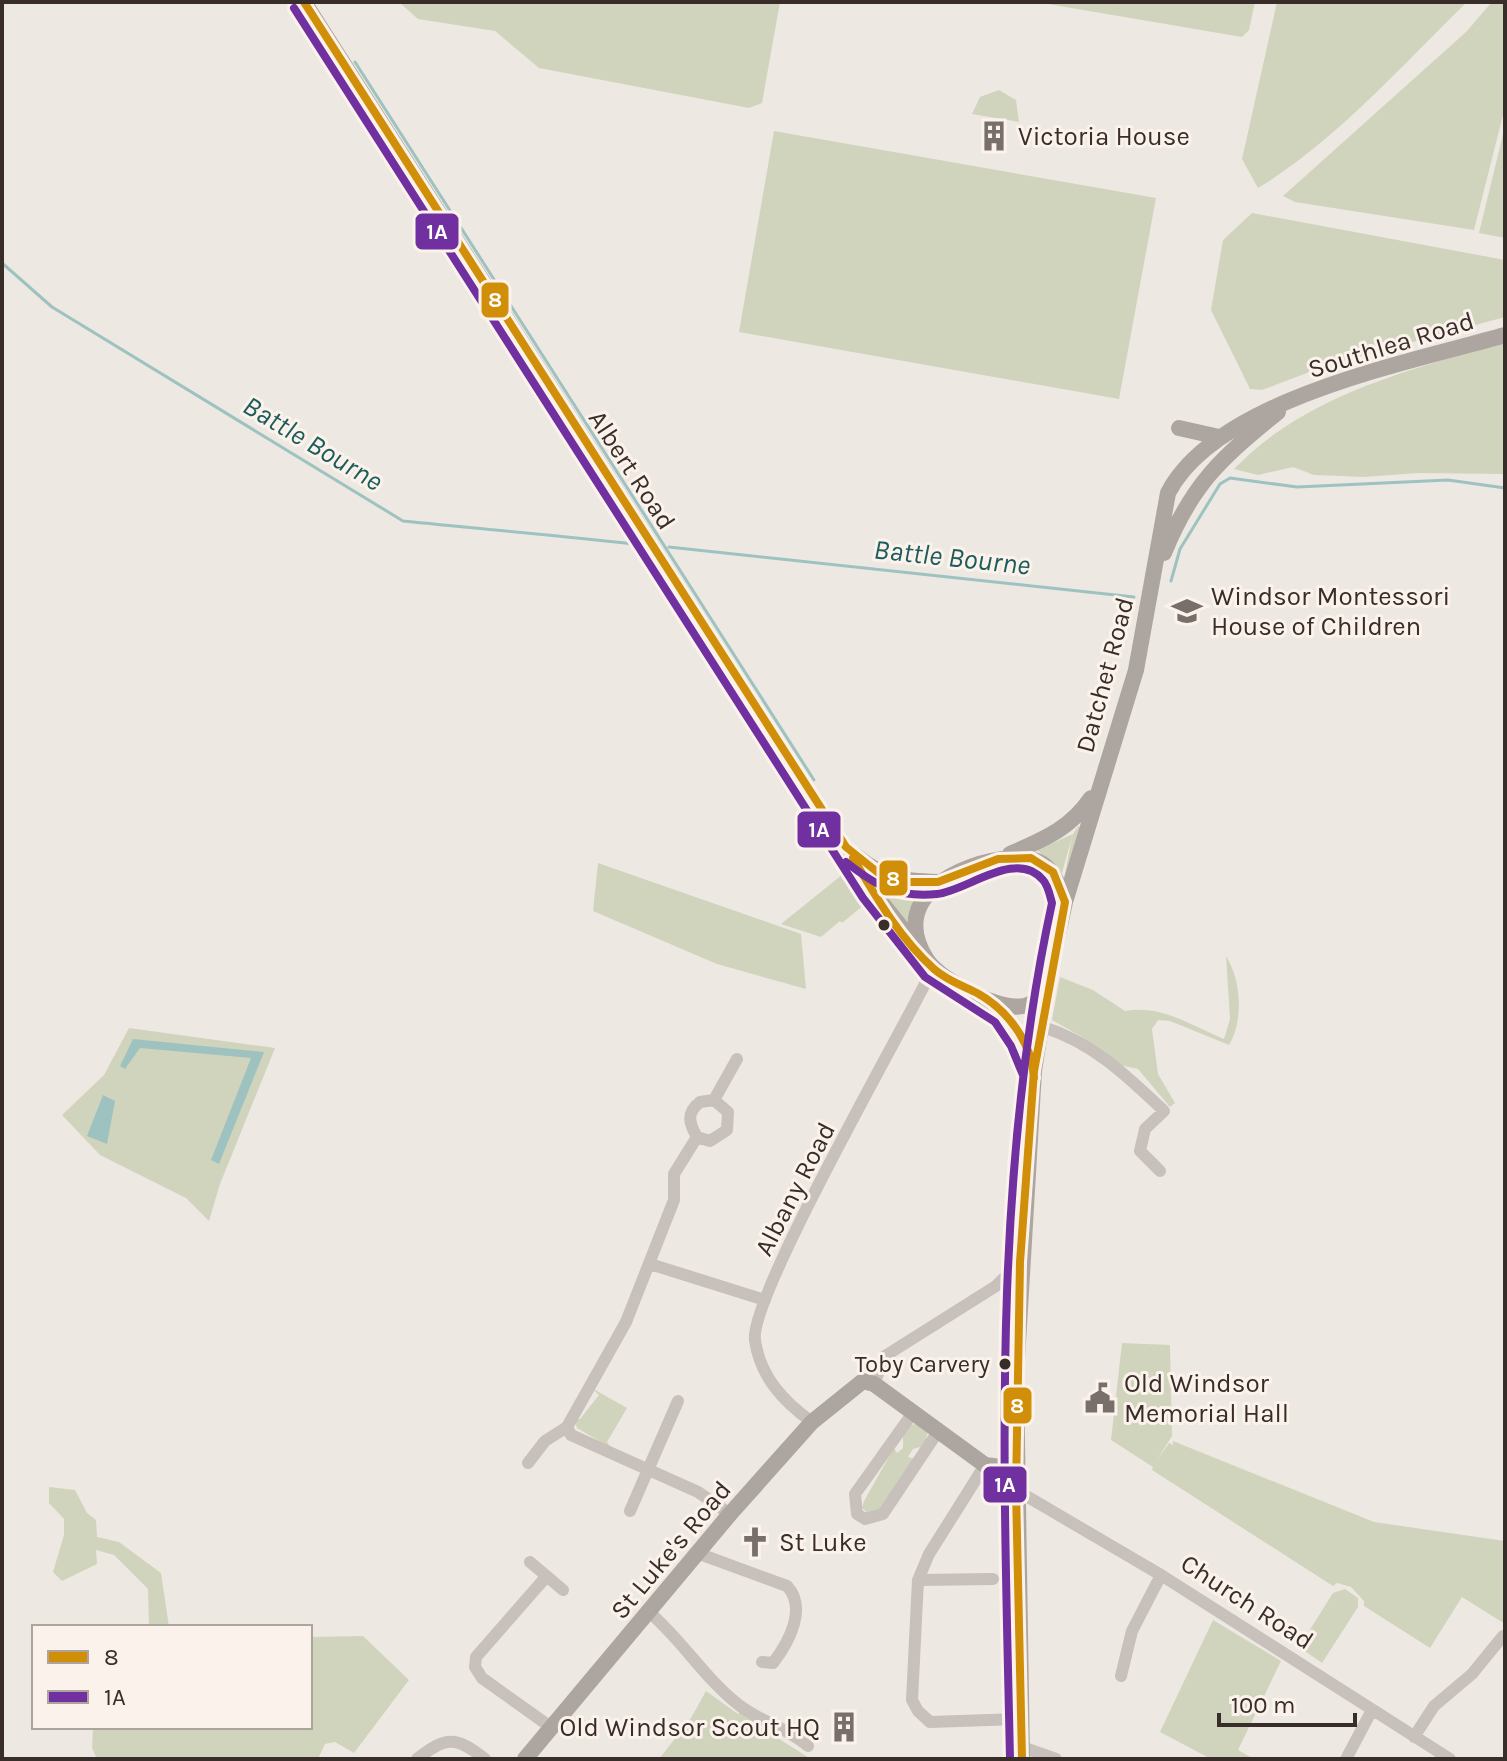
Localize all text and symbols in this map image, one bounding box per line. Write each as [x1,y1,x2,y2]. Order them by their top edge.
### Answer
building icon: Victoria House [977,119,1011,153]
place label: Victoria House [1018,121,1190,152]
line badge: 1A [414,212,460,251]
text: 1A [426,219,448,245]
line badge: 8 [480,281,510,319]
text: 8 [488,287,502,313]
street label: Southlea Road [1304,305,1478,385]
water label: Battle Bourne [237,388,389,498]
street label: Albert Road [582,404,682,536]
water label: Battle Bourne [872,532,1032,582]
place label: Windsor Montessori House of Children [1211,581,1450,642]
street label: Datchet Road [1069,594,1141,756]
school or university icon: Windsor Montessori House of Children [1170,594,1204,628]
line badge: 1A [796,810,842,849]
text: 1A [808,817,830,843]
line badge: 8 [878,859,909,897]
text: 8 [886,866,900,892]
unlabelled marker [876,917,892,933]
street label: Albany Road [748,1117,842,1261]
place label: Toby Carvery [855,1350,990,1378]
marker: Toby Carvery [997,1356,1013,1372]
place label: Old Windsor Memorial Hall [1124,1368,1289,1429]
public building icon: Old Windsor Memorial Hall [1083,1381,1117,1415]
line badge: 8 [1002,1386,1033,1425]
text: 8 [1010,1393,1024,1419]
line badge: 1A [982,1465,1028,1504]
text: 1A [994,1472,1016,1498]
street label: St Luke's Road [604,1475,738,1625]
church icon: St Luke [738,1525,772,1559]
place label: St Luke [779,1527,867,1558]
street label: Church Road [1175,1548,1319,1656]
legend [32,1625,312,1729]
text: 8 [104,1643,119,1671]
scale bar [1219,1677,1355,1727]
text: 1A [104,1683,126,1711]
text: 100 m [1231,1691,1296,1719]
building icon: Old Windsor Scout HQ [827,1710,861,1744]
place label: Old Windsor Scout HQ [559,1712,820,1743]

